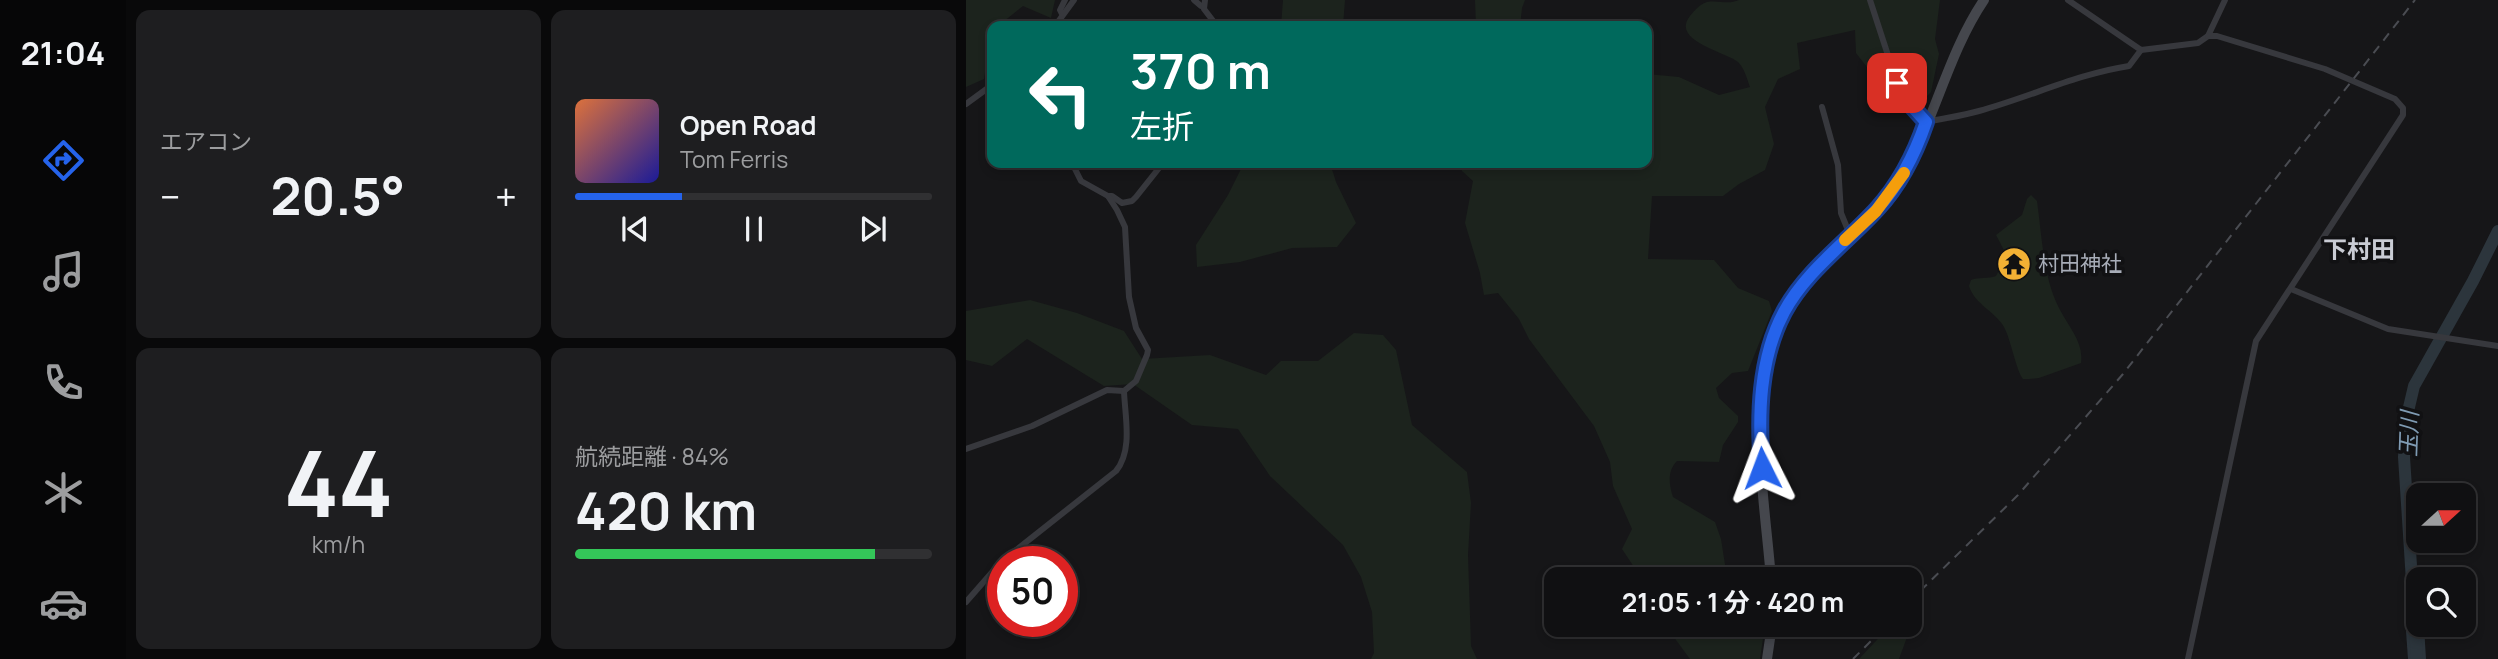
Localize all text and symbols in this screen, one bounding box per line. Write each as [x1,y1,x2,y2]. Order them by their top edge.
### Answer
text: 21:04 [21,31,105,75]
text: 370 m [1130,37,1271,104]
icon: left [1015,49,1106,140]
pin [1867,53,1927,113]
icon: arrive [1878,64,1916,102]
text: 左折 [1130,104,1194,148]
text: Open Road [680,107,816,143]
text: エアコン [160,125,252,157]
icon: directions [39,136,88,185]
text: Tom Ferris [680,143,788,175]
text: 20.5° [270,160,405,231]
text: − [160,170,181,222]
text: + [495,170,517,222]
icon: previous [616,210,654,248]
icon: pause [735,210,773,248]
icon: next [854,210,892,248]
district label: 下村田 [2323,232,2395,265]
temple icon: 村田神社 [1995,245,2033,283]
icon: music [39,247,88,296]
place label: 村田神社 [2038,249,2122,277]
icon: phone [39,358,88,407]
water label: 玉川 [2391,407,2425,458]
text: 44 [284,420,393,544]
position arrow [1725,431,1799,505]
text: 航続距離 · 84% [575,440,729,472]
icon: climate [39,468,88,517]
text: 420 km [575,475,757,546]
north arrow [2406,483,2476,553]
map controls [2406,483,2476,637]
text: km/h [312,528,365,560]
speed limit sign: 50 [987,546,1078,637]
button: search [2406,567,2476,637]
icon: car [39,579,88,628]
text: 21:05 · 1 分 · 420 m [1622,584,1844,620]

